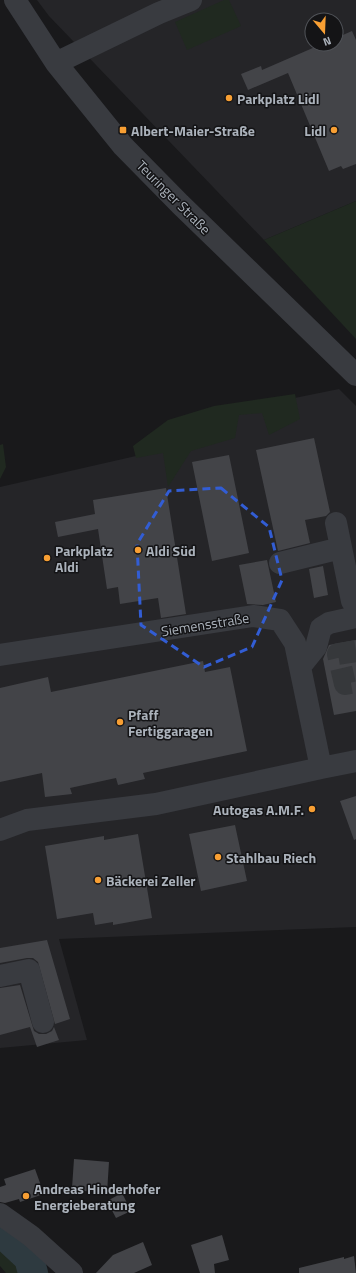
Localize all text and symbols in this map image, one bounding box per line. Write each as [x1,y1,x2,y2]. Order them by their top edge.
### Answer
north arrow [304,12,344,52]
text: N [321,33,333,50]
place label: Parkplatz Lidl [237,88,320,109]
marker: Parkplatz Lidl [224,93,234,103]
place label: Albert-Maier-Straße [131,120,255,141]
place label: Lidl [304,120,326,141]
marker: Albert-Maier-Straße [118,125,128,135]
marker: Lidl [329,125,339,135]
street label: Teuringer Straße [132,155,216,239]
place label: Parkplatz Aldi [55,540,113,577]
place label: Aldi Süd [146,540,196,561]
marker: Aldi Süd [133,545,143,555]
marker: Parkplatz Aldi [42,553,52,563]
street label: Siemensstraße [159,607,251,641]
place label: Pfaff Fertiggaragen [128,704,213,741]
marker: Pfaff Fertiggaragen [115,717,125,727]
place label: Autogas A.M.F. [213,799,304,820]
marker: Autogas A.M.F. [307,804,317,814]
place label: Stahlbau Riech [226,847,316,868]
marker: Stahlbau Riech [213,852,223,862]
place label: Bäckerei Zeller [106,870,196,891]
marker: Bäckerei Zeller [93,875,103,885]
place label: Andreas Hinderhofer Energieberatung [34,1178,160,1215]
marker: Andreas Hinderhofer Energieberatung [21,1191,31,1201]

